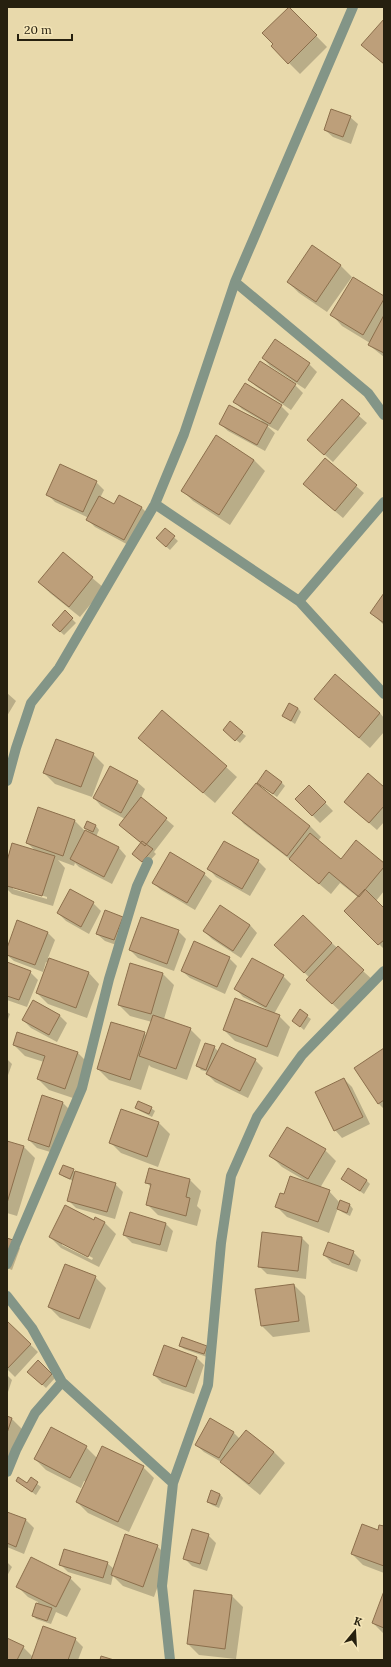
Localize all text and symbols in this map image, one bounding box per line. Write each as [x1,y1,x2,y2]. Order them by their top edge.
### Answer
scale bar [18,16,72,42]
text: 20 m [24,22,52,37]
north arrow [335,1611,375,1651]
text: K [352,1614,364,1629]

